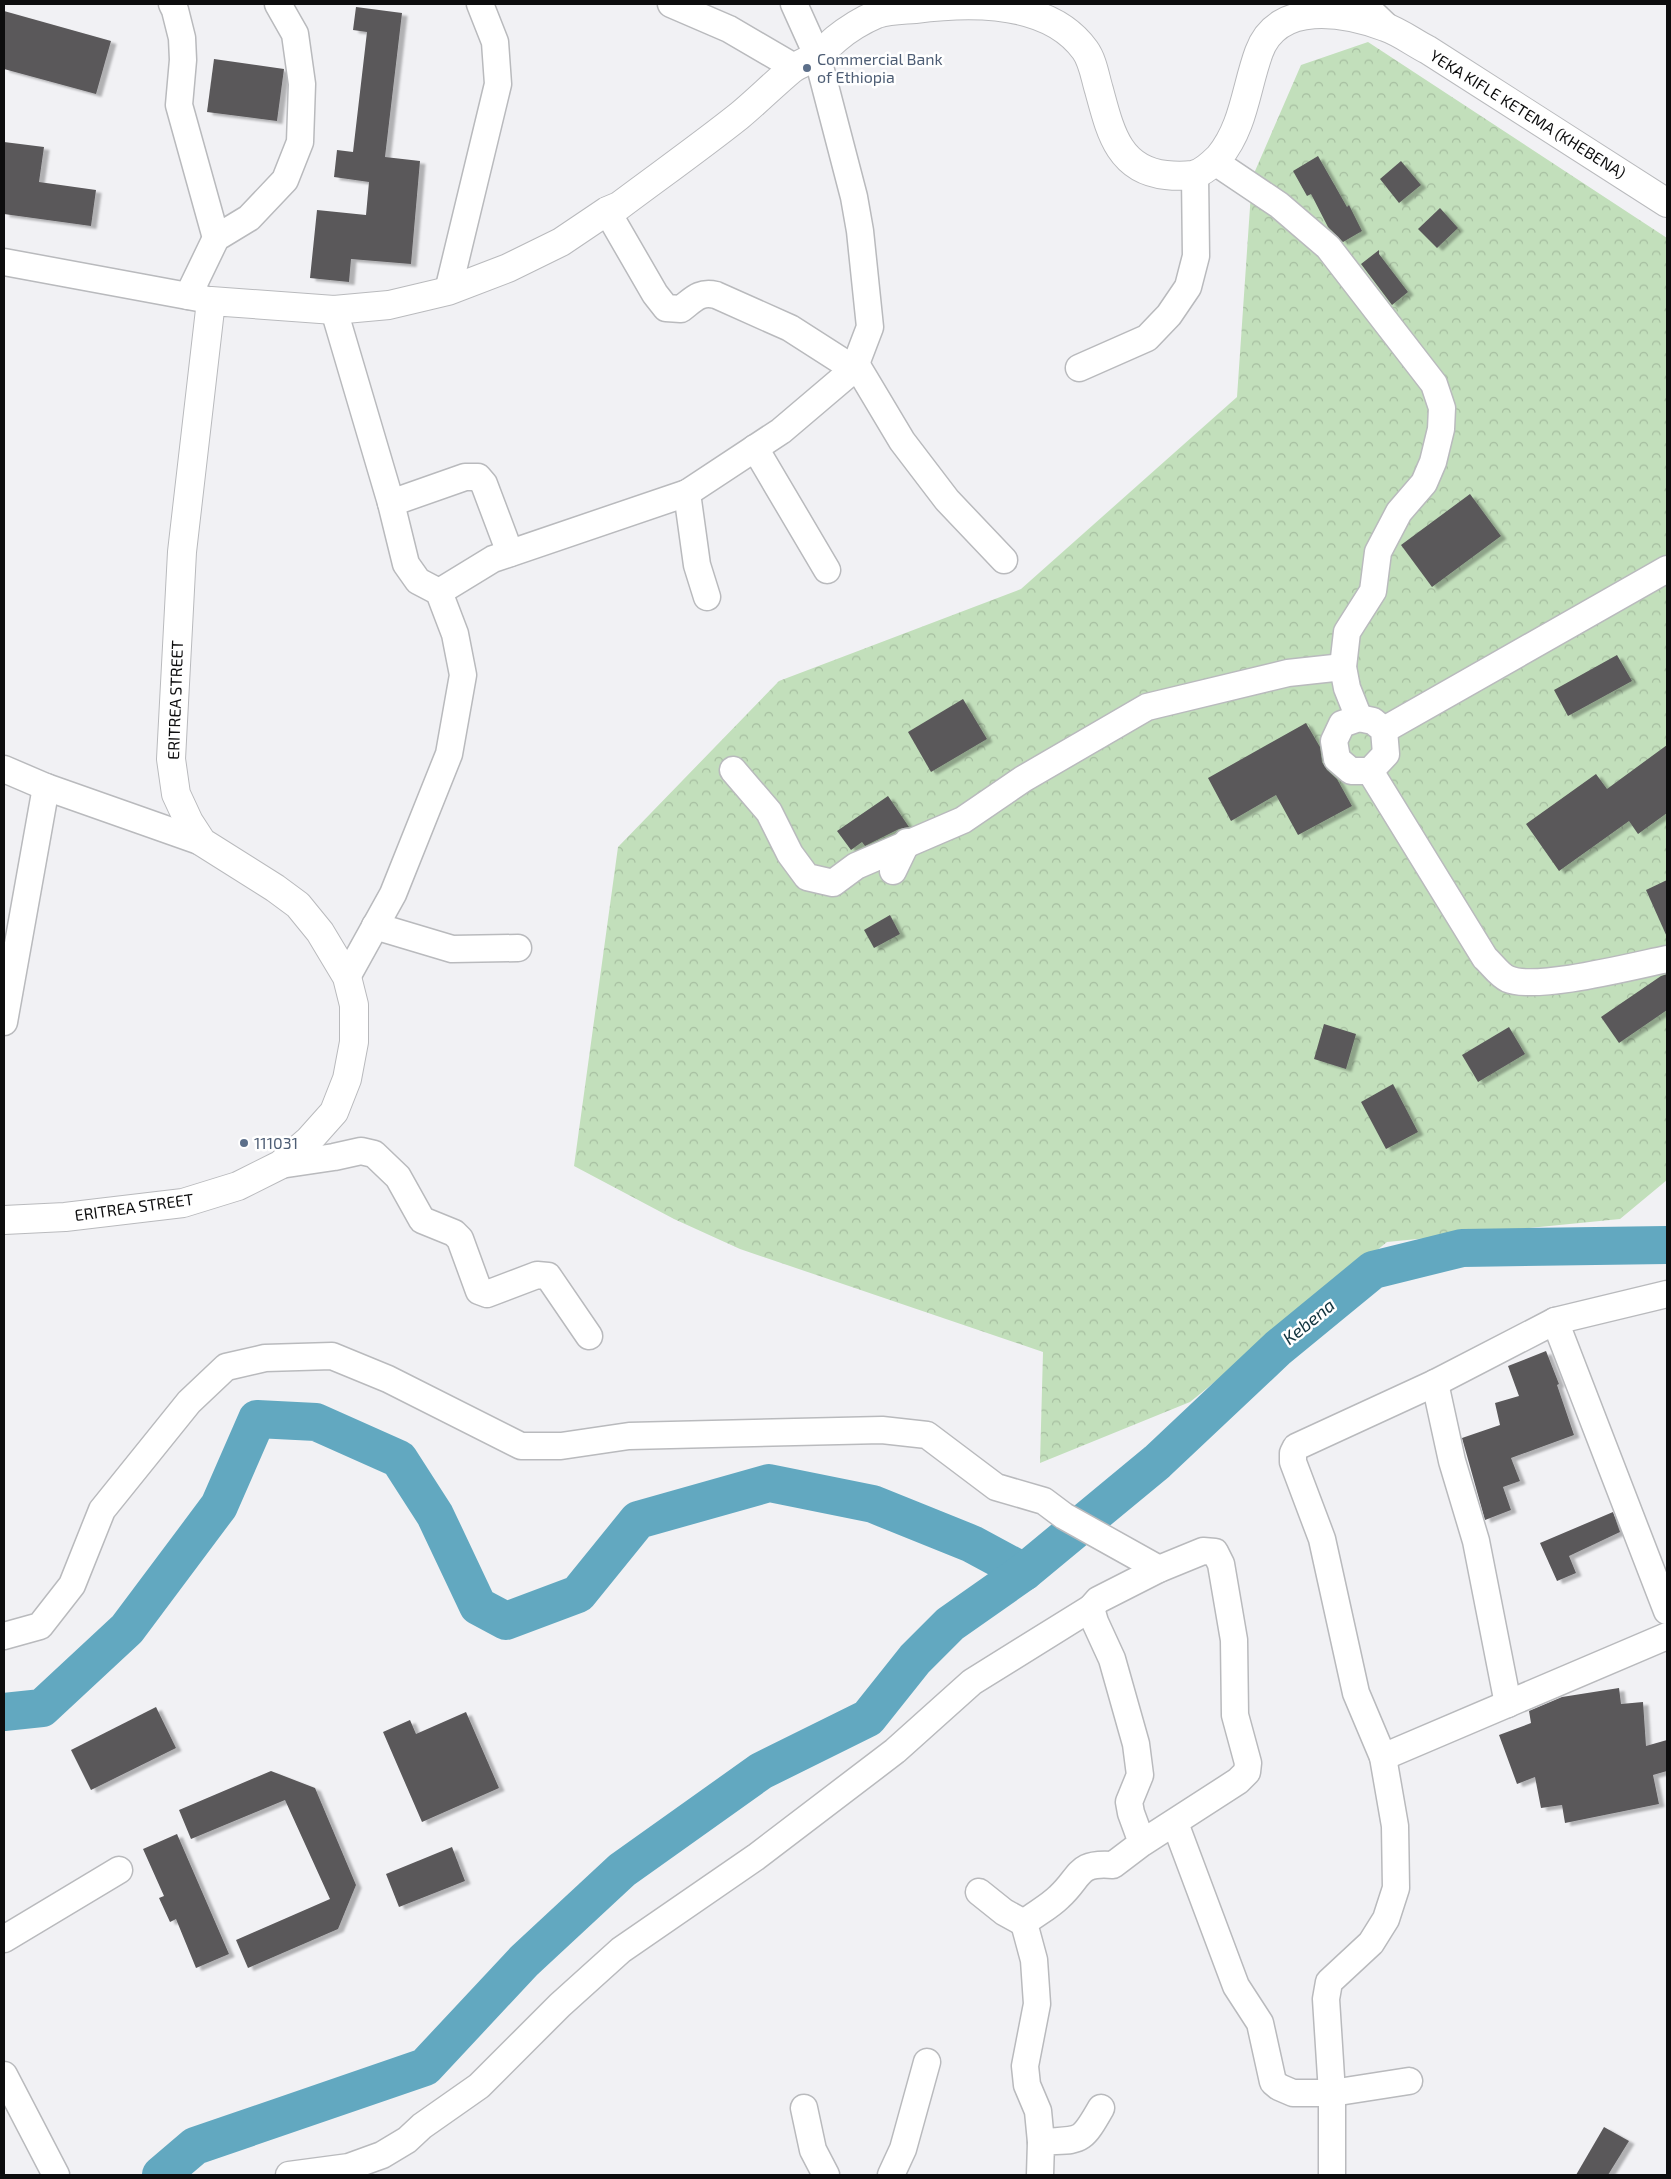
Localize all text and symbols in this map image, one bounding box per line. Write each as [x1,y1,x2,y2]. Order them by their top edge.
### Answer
street label: YEKA KIFLE KETEMA (KHEBENA) [1427,45,1630,182]
place label: Commercial Bank of Ethiopia [817,49,943,86]
marker: Commercial Bank of Ethiopia [801,62,813,74]
street label: ERITREA STREET [163,640,186,760]
place label: 111031 [254,1133,298,1152]
marker: 111031 [238,1137,250,1149]
street label: ERITREA STREET [73,1189,195,1224]
water label: Kebena [1278,1294,1339,1349]

